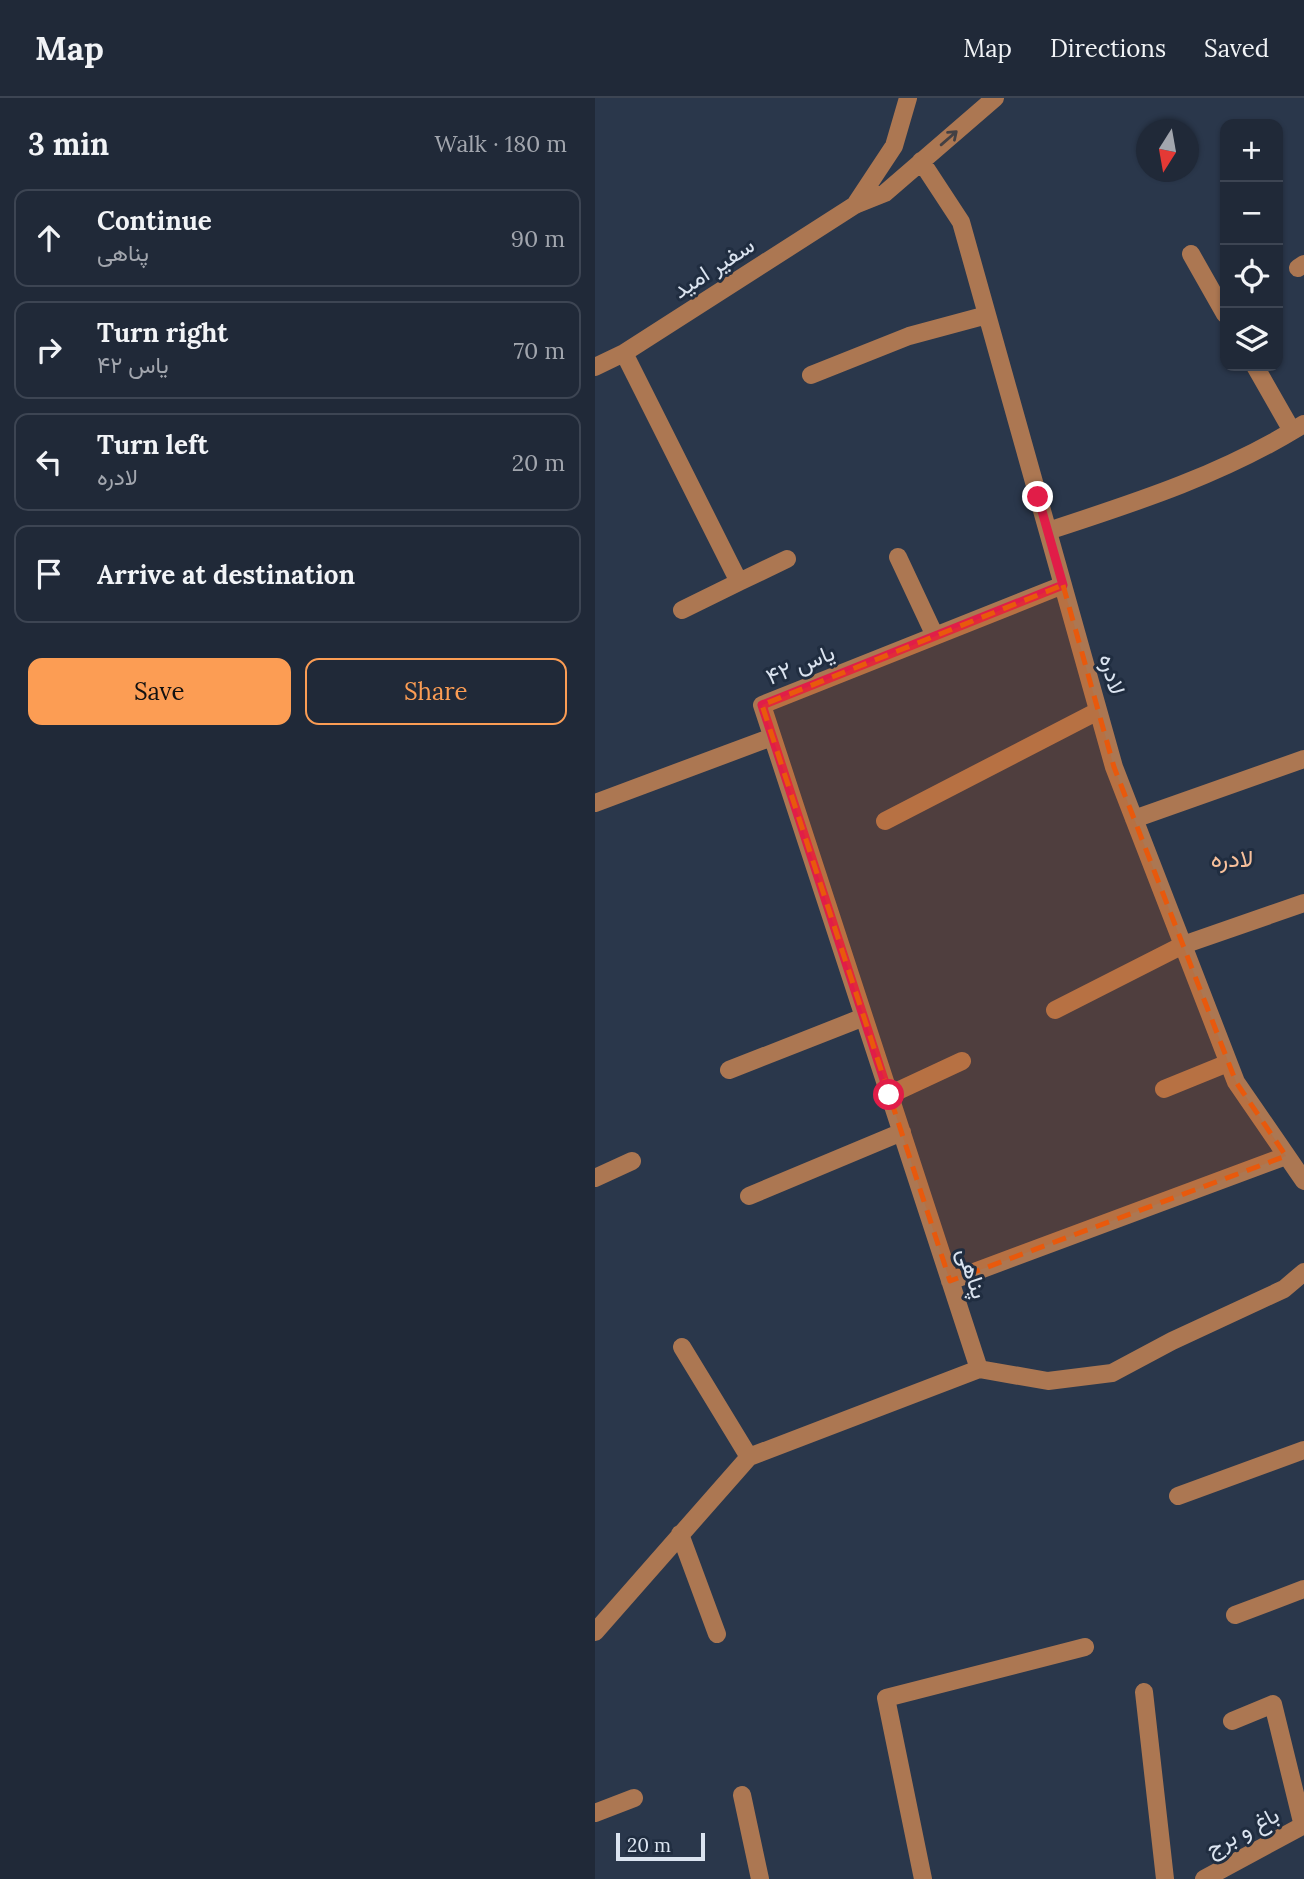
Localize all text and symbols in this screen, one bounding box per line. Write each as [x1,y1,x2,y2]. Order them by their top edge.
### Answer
text: Map [35,27,104,69]
text: Map [963,33,1012,64]
text: Directions [1050,33,1166,64]
text: Saved [1204,33,1269,64]
north arrow [1136,119,1199,182]
map controls [1220,119,1283,371]
button: + [1220,119,1283,182]
text: 3 min [28,125,109,163]
text: Walk · 180 m [434,129,567,158]
one-way arrow [940,130,958,146]
button: − [1220,182,1283,245]
text: Continue [97,204,212,237]
icon: ahead [30,219,68,257]
text: 90 m [511,224,565,253]
street label: سفیر امید [667,230,760,305]
text: پناهی [97,238,149,267]
button: locate [1220,245,1283,308]
button: layers [1220,308,1283,371]
text: Turn right [97,316,228,349]
icon: right [30,331,68,369]
text: 70 m [514,336,565,365]
text: یاس ۴۲ [97,350,169,379]
text: Turn left [97,428,208,461]
icon: left [30,443,68,481]
text: 20 m [512,448,565,477]
text: لادره [97,462,138,491]
route end [1022,481,1053,512]
icon: arrive [30,555,68,593]
text: Arrive at destination [97,558,355,591]
street label: یاس ۴۲ [761,637,839,691]
street label: لادره [1092,650,1133,698]
button: Save [28,658,291,725]
button: Share [305,658,567,725]
district label: لادره [1211,843,1253,874]
route start [873,1079,904,1110]
street label: پناهی [949,1244,995,1303]
street label: باغ و برج [1200,1800,1285,1864]
scale bar [616,1830,705,1862]
text: 20 m [627,1833,671,1857]

